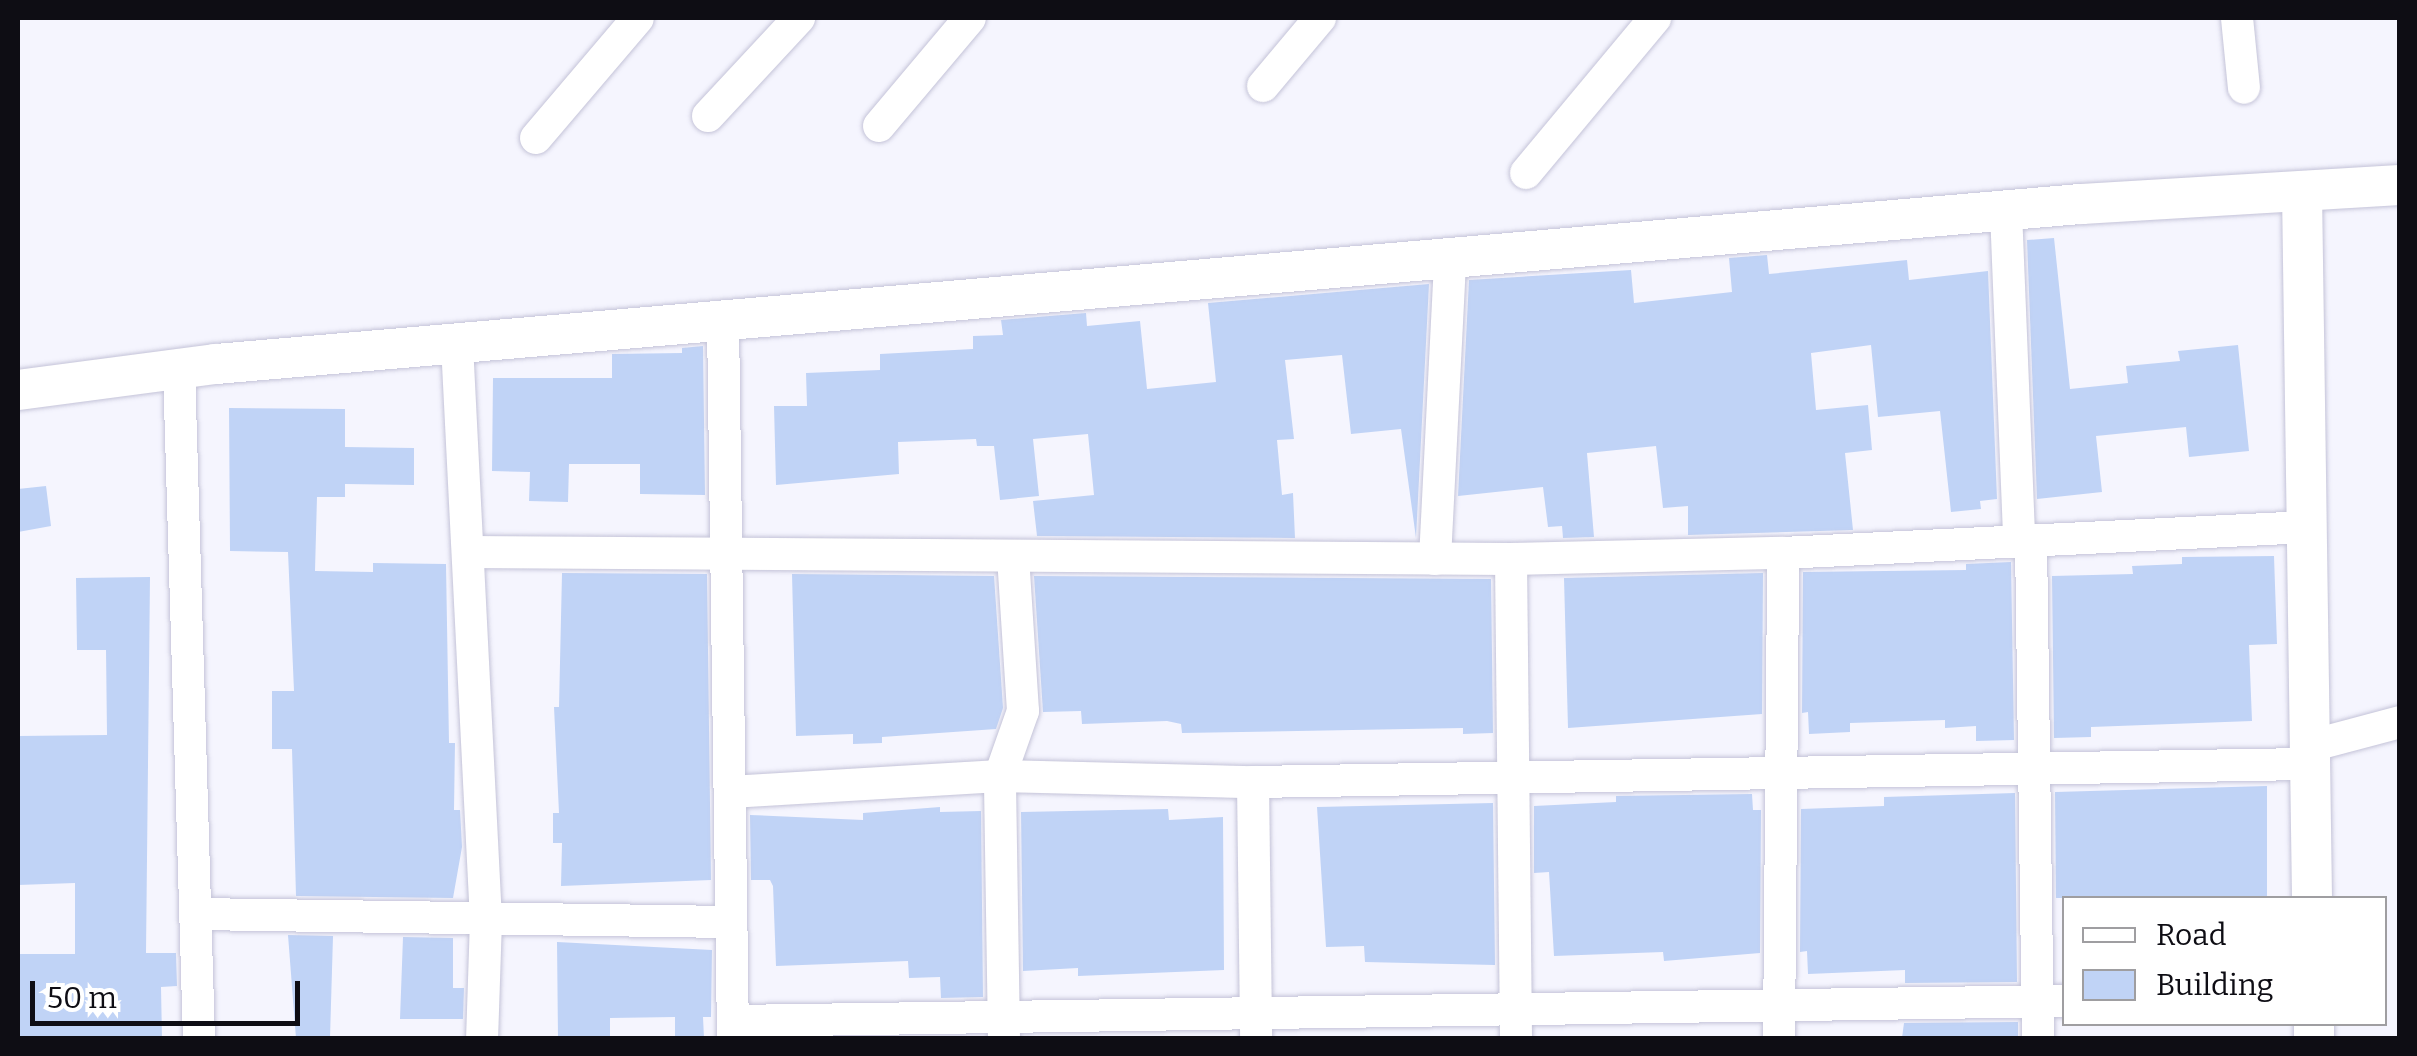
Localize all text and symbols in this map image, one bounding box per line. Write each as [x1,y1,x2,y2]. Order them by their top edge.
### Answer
legend [2062,896,2387,1026]
text: Road [2156,917,2227,953]
scale bar [35,961,305,1023]
text: Building [2156,967,2274,1003]
text: 50 m [47,980,117,1016]

